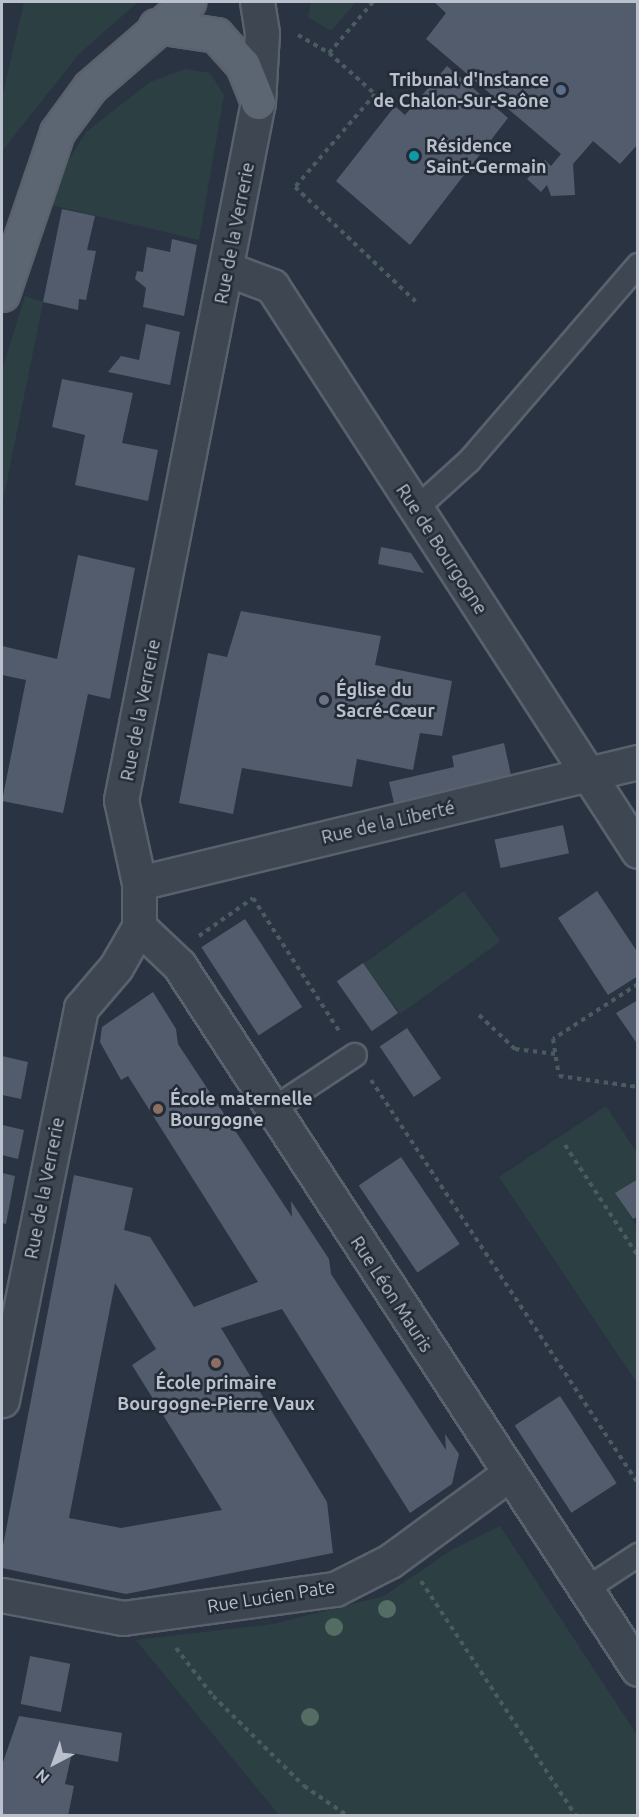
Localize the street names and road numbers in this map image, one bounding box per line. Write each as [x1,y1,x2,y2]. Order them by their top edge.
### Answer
street label: Rue de la Verrerie [210,160,258,306]
street label: Rue de Bourgogne [392,480,492,618]
street label: Rue de la Verrerie [116,637,164,783]
street label: Rue de la Liberté [319,796,457,848]
street label: Rue de la Verrerie [20,1115,68,1261]
street label: Rue Léon Mauris [347,1232,437,1356]
street label: Rue Lucien Pate [206,1575,336,1617]

